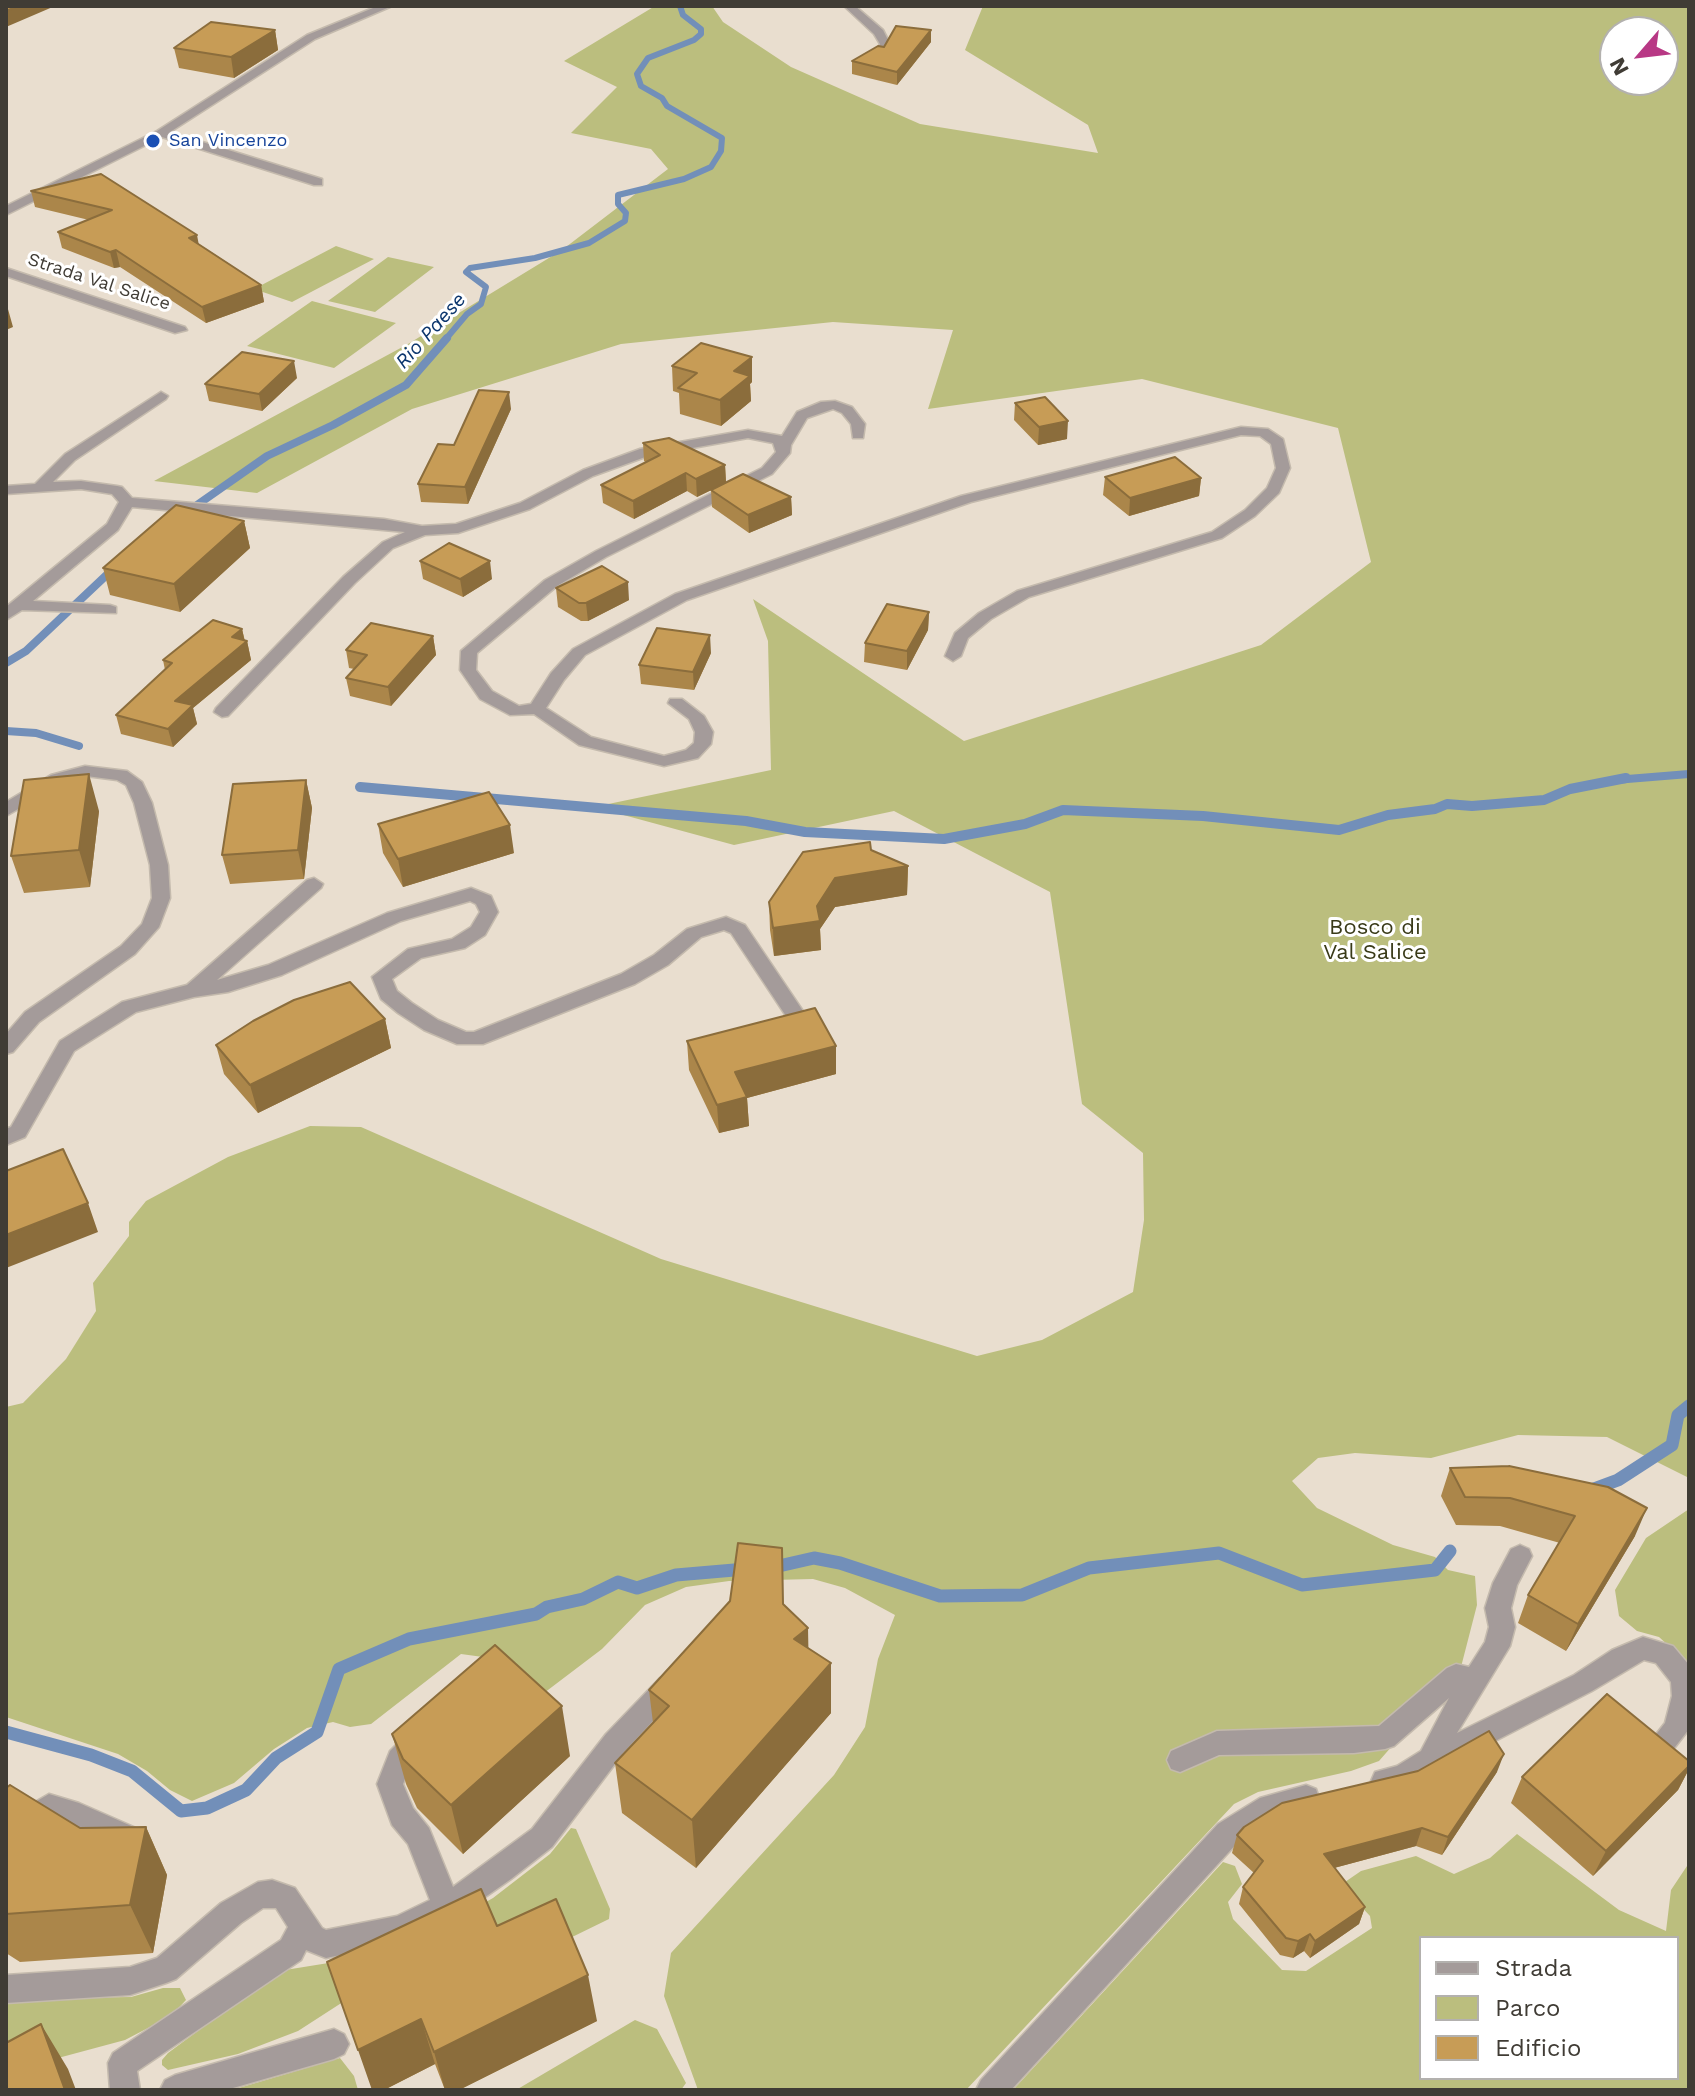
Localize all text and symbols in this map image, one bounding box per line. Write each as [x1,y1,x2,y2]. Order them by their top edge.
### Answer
north arrow [1599,16,1679,96]
text: N [1604,53,1634,80]
place label: San Vincenzo [169,130,287,152]
marker: San Vincenzo [144,132,162,150]
street label: Strada Val Salice [25,249,173,315]
water label: Rio Paese [391,288,471,374]
park label: Bosco di Val Salice [1323,915,1427,966]
legend [1419,1936,1679,2080]
text: Strada [1495,1954,1572,1982]
text: Parco [1495,1994,1560,2022]
text: Edificio [1495,2034,1581,2062]

